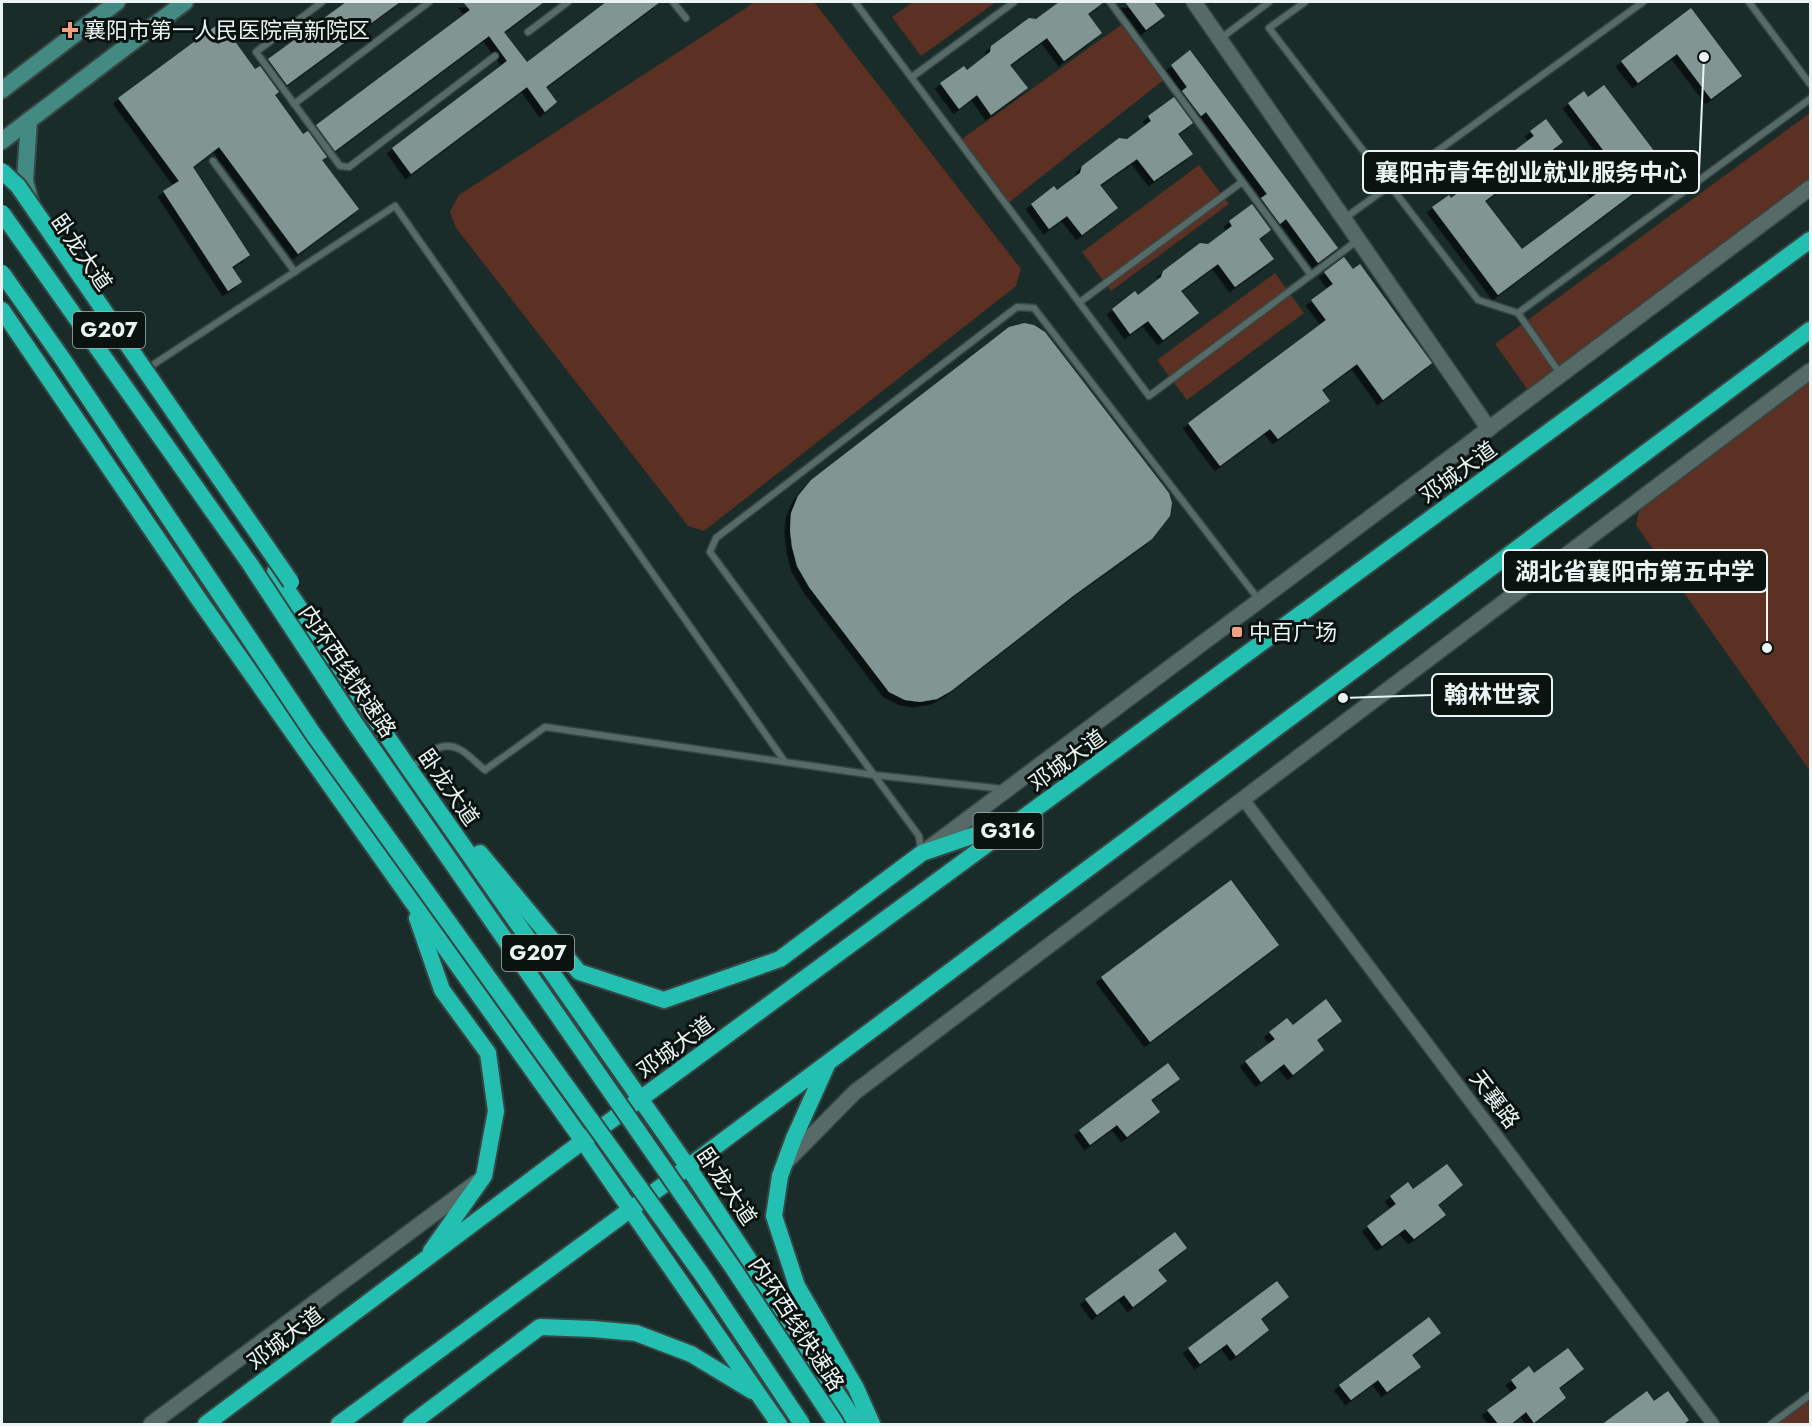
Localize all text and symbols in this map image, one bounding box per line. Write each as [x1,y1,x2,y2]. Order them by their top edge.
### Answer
place label: 襄阳市第一人民医院高新院区 [84,14,370,46]
marker: 襄阳市第一人民医院高新院区 [61,21,79,39]
callout: 襄阳市青年创业就业服务中心 [1363,151,1699,193]
text: 襄阳市青年创业就业服务中心 [1375,155,1687,190]
street label: 卧龙大道 [44,207,120,297]
road number: G207 [73,312,145,348]
street label: 邓城大道 [1413,433,1503,511]
callout: 湖北省襄阳市第五中学 [1503,550,1767,592]
text: 湖北省襄阳市第五中学 [1515,554,1755,589]
street label: 内环西线快速路 [292,598,404,744]
place label: 中百广场 [1249,616,1337,648]
marker: 中百广场 [1230,625,1244,639]
callout: 翰林世家 [1432,674,1552,716]
text: 翰林世家 [1444,677,1540,712]
street label: 邓城大道 [1022,721,1112,799]
street label: 卧龙大道 [411,742,487,832]
road number: G316 [974,813,1042,849]
road number: G207 [502,935,574,971]
street label: 邓城大道 [630,1008,720,1086]
street label: 天襄路 [1462,1063,1528,1135]
street label: 卧龙大道 [689,1141,765,1231]
street label: 内环西线快速路 [742,1251,852,1397]
street label: 邓城大道 [240,1299,330,1377]

